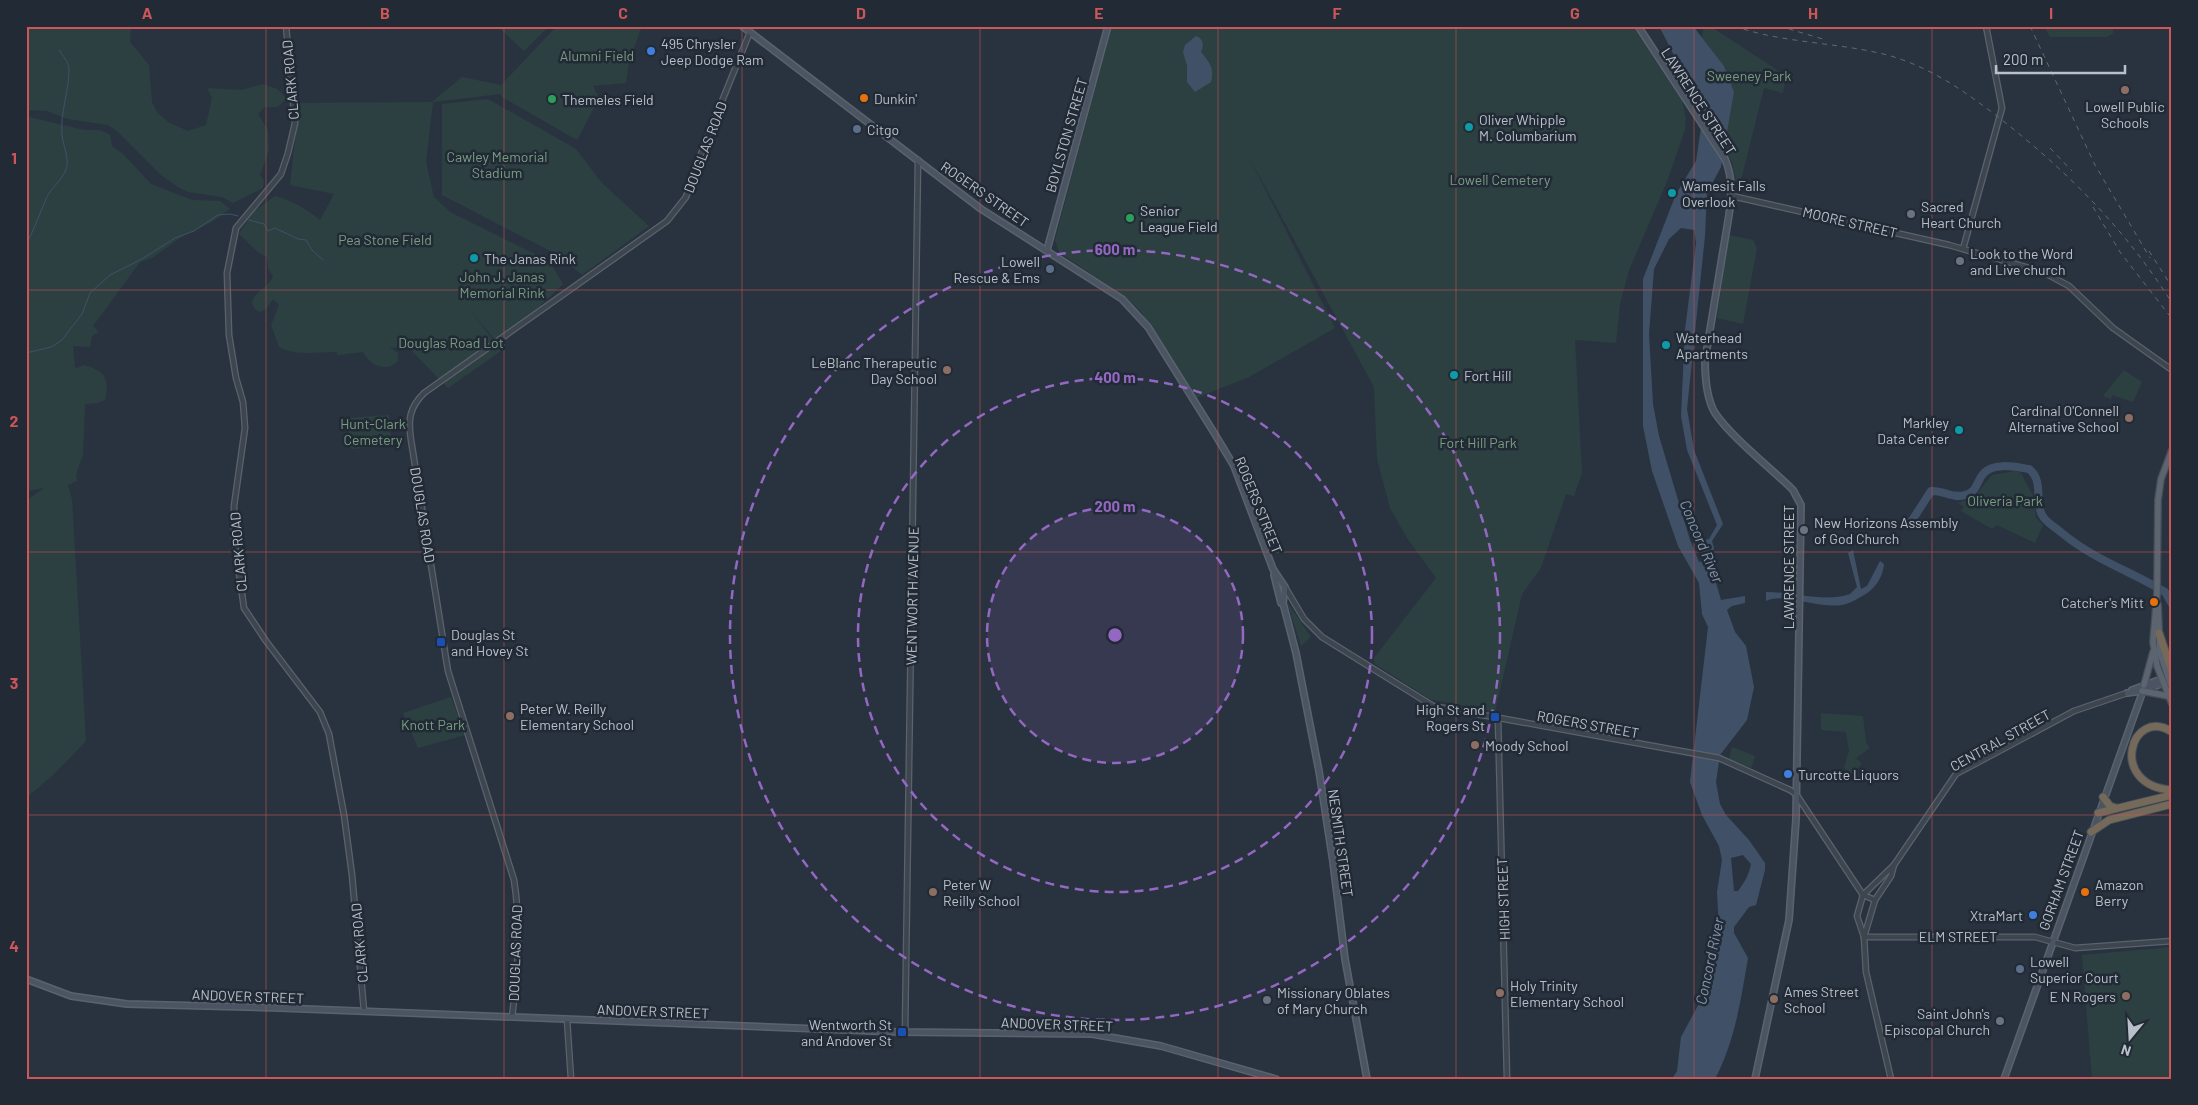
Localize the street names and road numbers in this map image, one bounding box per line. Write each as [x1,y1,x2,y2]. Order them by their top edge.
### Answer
street label: CLARK ROAD [278,39,302,121]
street label: LAWRENCE STREET [1658,44,1740,158]
street label: BOYLSTON STREET [1041,76,1091,194]
street label: DOUGLAS ROAD [680,99,730,195]
street label: ROGERS STREET [938,157,1032,231]
street label: MOORE STREET [1801,203,1899,241]
street label: ROGERS STREET [1232,454,1286,556]
street label: DOUGLAS ROAD [407,466,439,564]
street label: LAWRENCE STREET [1780,505,1797,629]
street label: CLARK ROAD [226,511,250,593]
street label: WENTWORTH AVENUE [902,527,922,665]
street label: CENTRAL STREET [1947,705,2053,775]
street label: ROGERS STREET [1536,707,1640,741]
street label: NESMITH STREET [1325,788,1357,898]
street label: GORHAM STREET [2035,827,2087,933]
street label: HIGH STREET [1493,857,1513,941]
street label: CLARK ROAD [347,902,371,984]
street label: DOUGLAS ROAD [505,904,525,1002]
street label: ELM STREET [1919,928,1997,945]
street label: ANDOVER STREET [192,986,304,1006]
street label: ANDOVER STREET [597,1001,709,1021]
street label: ANDOVER STREET [1001,1014,1113,1034]

